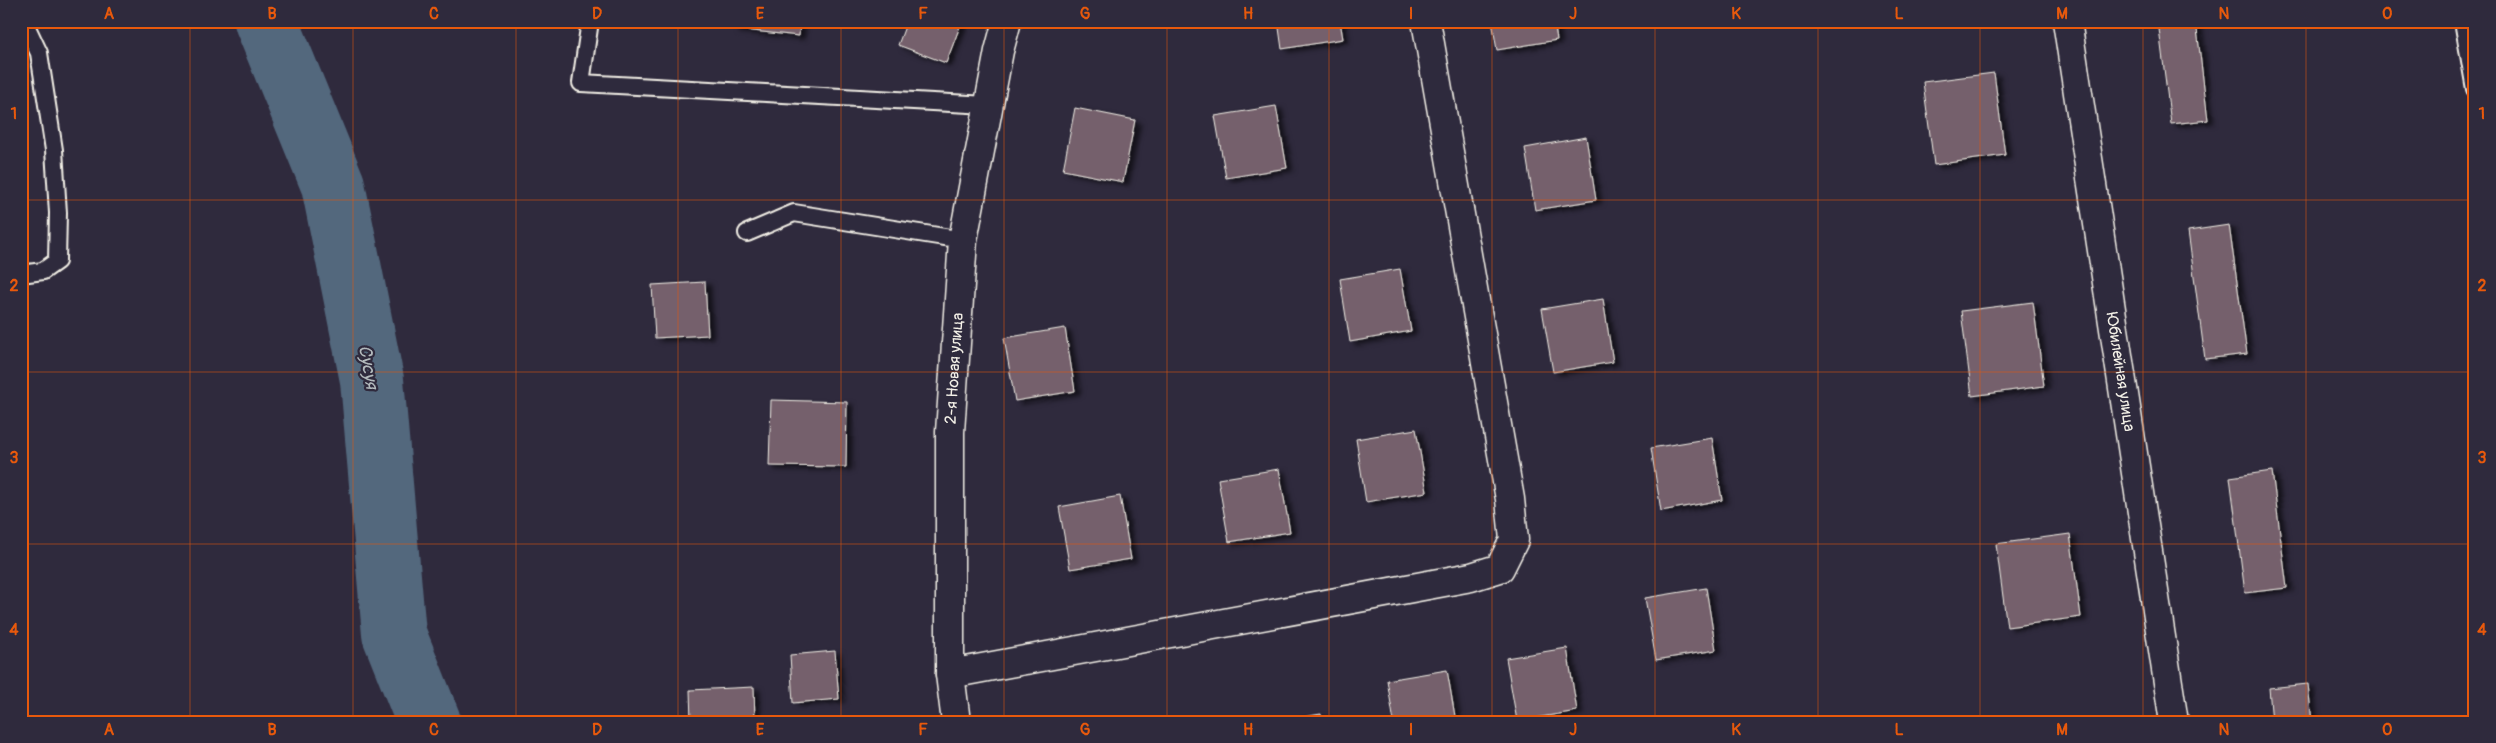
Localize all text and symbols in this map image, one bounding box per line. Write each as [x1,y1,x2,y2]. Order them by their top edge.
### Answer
text: A [104,4,115,24]
text: B [267,4,277,24]
text: C [429,4,439,24]
text: D [592,4,602,24]
text: E [756,4,765,24]
text: F [918,4,928,24]
text: G [1080,4,1091,24]
text: H [1243,4,1253,24]
text: I [1409,4,1413,24]
text: J [1569,4,1577,24]
text: K [1731,4,1741,24]
text: L [1894,4,1904,24]
text: M [2056,4,2068,24]
text: N [2219,4,2230,24]
text: O [2382,4,2392,24]
text: 1 [11,104,17,124]
text: 1 [2479,104,2485,124]
text: 2 [10,276,19,296]
text: 2 [2478,276,2487,296]
street label: Юбилейная улица [2102,311,2140,433]
street label: 2-я Новая улица [941,312,968,425]
water label: Сусуя [353,343,383,392]
text: 3 [10,448,19,468]
text: 3 [2478,448,2487,468]
text: 4 [9,620,19,640]
text: 4 [2477,620,2487,640]
text: A [104,720,115,740]
text: B [267,720,277,740]
text: C [429,720,439,740]
text: D [592,720,602,740]
text: E [756,720,765,740]
text: F [918,720,928,740]
text: G [1080,720,1091,740]
text: H [1243,720,1253,740]
text: I [1409,720,1413,740]
text: J [1569,720,1577,740]
text: K [1731,720,1741,740]
text: L [1894,720,1904,740]
text: M [2056,720,2068,740]
text: N [2219,720,2230,740]
text: O [2382,720,2392,740]

